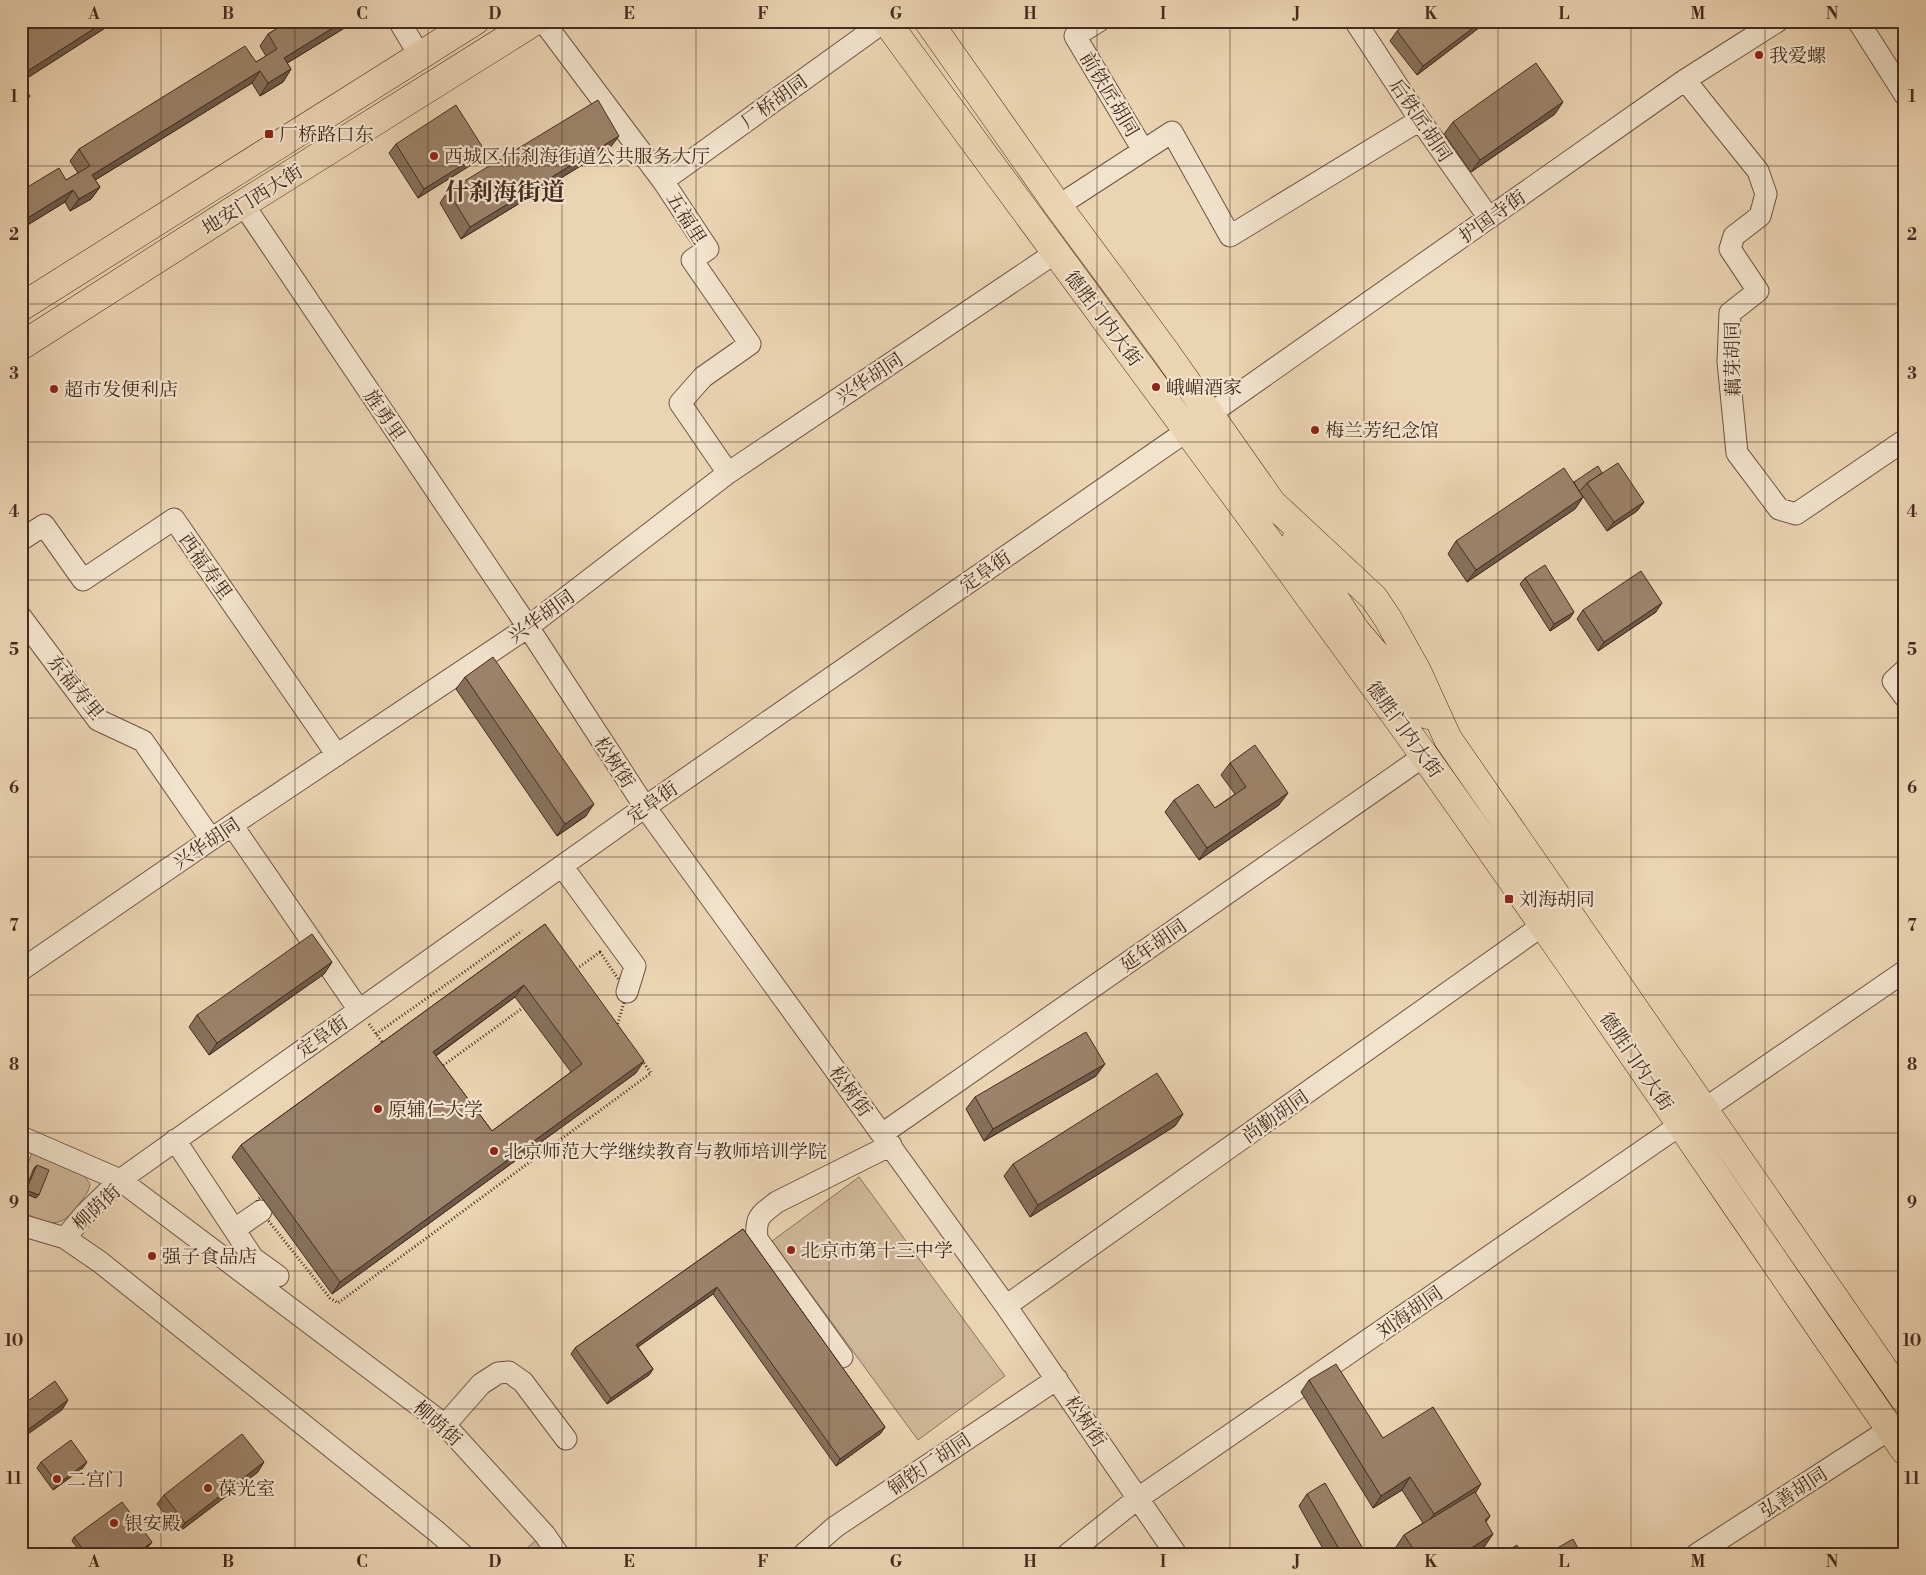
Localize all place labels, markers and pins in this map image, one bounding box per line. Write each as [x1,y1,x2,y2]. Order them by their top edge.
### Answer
place label: 我爱螺 [1769,44,1826,68]
marker: 我爱螺 [1753,49,1765,61]
place label: 厂桥路口东 [279,123,374,147]
marker: 厂桥路口东 [263,128,275,140]
place label: 西城区什刹海街道公共服务大厅 [444,145,710,169]
marker: 西城区什刹海街道公共服务大厅 [428,150,440,162]
place label: 峨嵋酒家 [1166,376,1242,400]
place label: 超市发便利店 [64,378,178,402]
marker: 峨嵋酒家 [1150,381,1162,393]
marker: 超市发便利店 [48,383,60,395]
place label: 梅兰芳纪念馆 [1325,419,1439,443]
marker: 梅兰芳纪念馆 [1309,424,1321,436]
place label: 刘海胡同 [1519,888,1595,912]
marker: 刘海胡同 [1503,893,1515,905]
place label: 原辅仁大学 [388,1098,483,1122]
marker: 原辅仁大学 [372,1103,384,1115]
place label: 北京师范大学继续教育与教师培训学院 [504,1140,827,1164]
marker: 北京师范大学继续教育与教师培训学院 [488,1145,500,1157]
place label: 北京市第十三中学 [801,1239,953,1263]
marker: 北京市第十三中学 [785,1244,797,1256]
place label: 强子食品店 [162,1245,257,1269]
marker: 强子食品店 [146,1250,158,1262]
place label: 二宫门 [67,1468,124,1492]
marker: 二宫门 [51,1473,63,1485]
place label: 葆光室 [218,1477,275,1501]
marker: 葆光室 [202,1482,214,1494]
place label: 银安殿 [124,1512,181,1536]
marker: 银安殿 [108,1517,120,1529]

